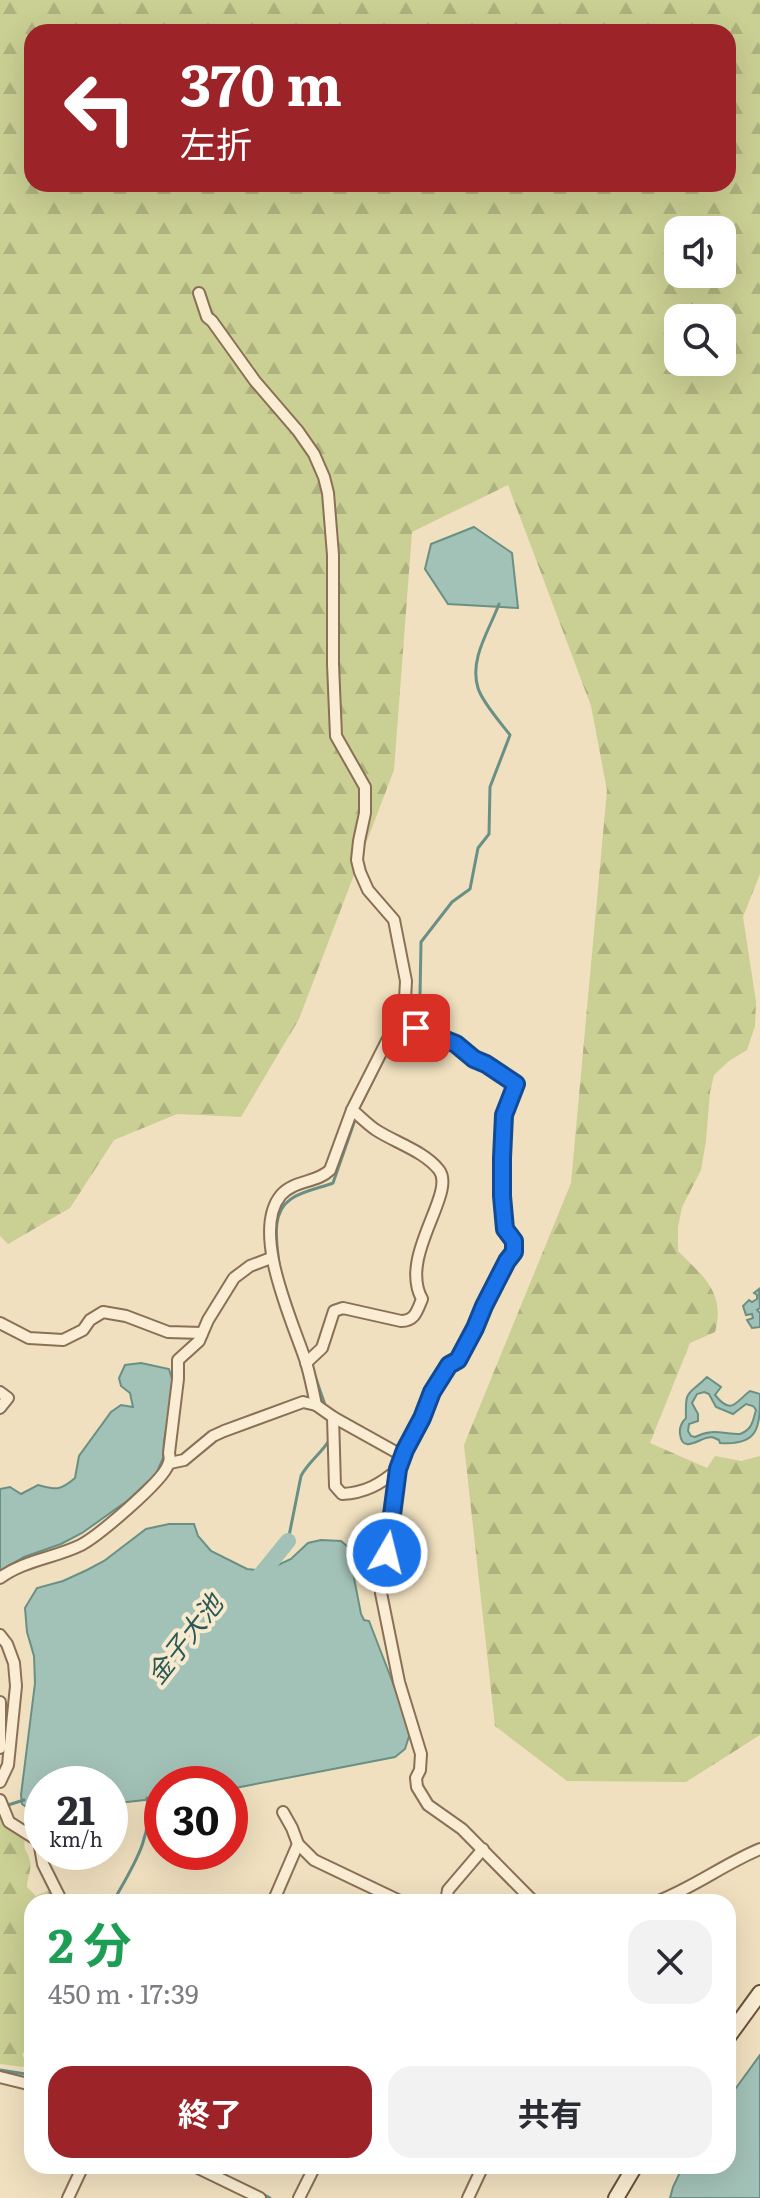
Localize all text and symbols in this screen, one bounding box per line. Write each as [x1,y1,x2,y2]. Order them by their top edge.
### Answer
text: 370 m [180,40,342,123]
icon: left [48,56,152,160]
text: 左折 [180,116,252,169]
map controls [664,216,736,376]
button: sound [664,216,736,288]
button: search [664,304,736,376]
pin [382,994,450,1062]
icon: arrive [394,1006,438,1050]
position arrow [345,1511,429,1595]
water label: 金子大池 [136,1583,232,1691]
speed limit sign: 30 [144,1766,248,1870]
text: 21 [57,1778,95,1837]
text: km/h [49,1823,103,1853]
text: 2 分 [48,1907,131,1978]
button: close [628,1920,712,2004]
text: 450 m · 17:39 [48,1973,199,2012]
button: 終了 [48,2066,372,2158]
button: 共有 [388,2066,712,2158]

